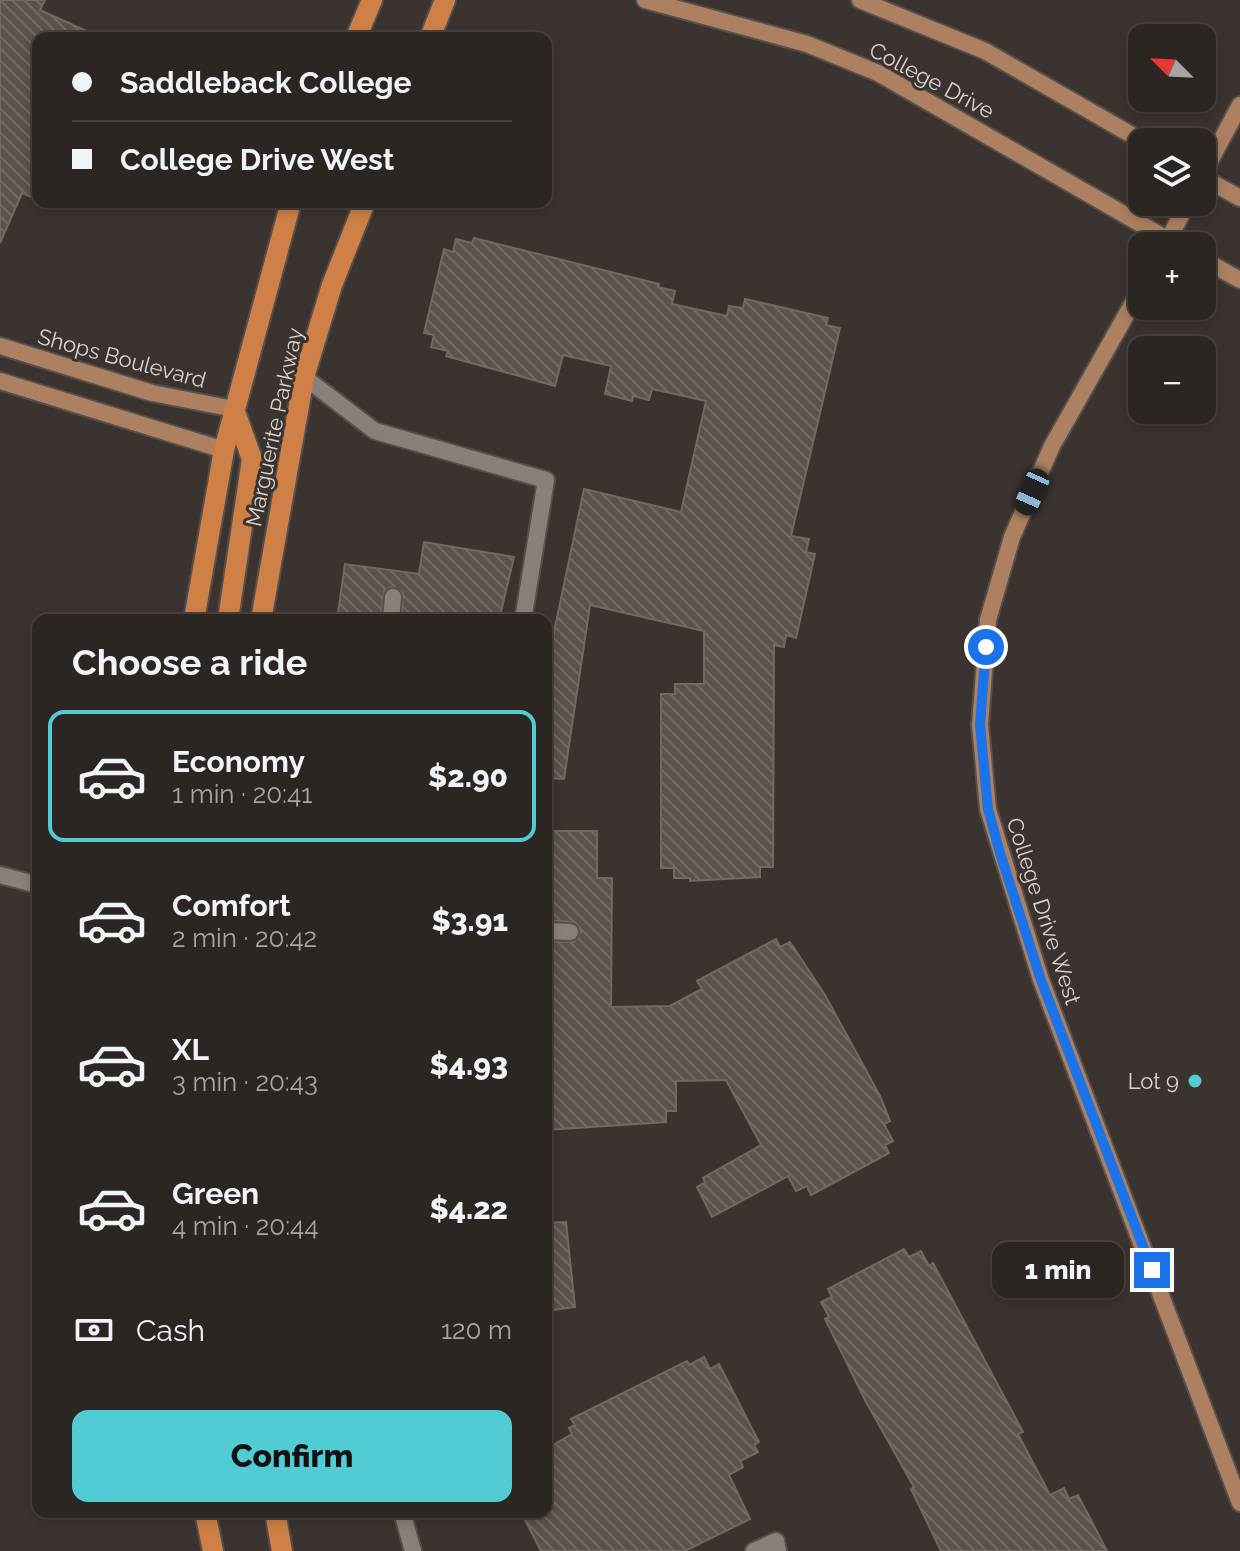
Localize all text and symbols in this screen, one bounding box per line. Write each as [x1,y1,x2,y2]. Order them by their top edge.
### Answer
north arrow [1128,24,1216,112]
map controls [1128,24,1216,424]
street label: College Drive [865,36,999,124]
text: Saddleback College [120,65,412,100]
button: layers [1128,128,1216,216]
text: College Drive West [120,142,394,177]
button: + [1128,232,1216,320]
street label: Shops Boulevard [35,323,209,393]
street label: Marguerite Parkway [240,325,308,529]
button: − [1128,336,1216,424]
car [1011,465,1053,519]
route start [968,629,1004,665]
text: Choose a ride [72,641,307,683]
icon: car [76,740,148,812]
text: Economy [172,744,305,779]
text: $2.90 [428,759,508,794]
text: 1 min · 20:41 [172,779,312,809]
street label: College Drive West [1002,814,1087,1008]
icon: car [76,884,148,956]
text: Comfort [172,888,291,923]
text: $3.91 [432,903,508,938]
text: 2 min · 20:42 [172,923,317,953]
icon: car [76,1028,148,1100]
text: XL [172,1032,209,1067]
text: $4.93 [430,1047,508,1082]
text: 3 min · 20:43 [172,1067,318,1097]
place label: Lot 9 [1128,1068,1179,1094]
marker: Lot 9 [1186,1072,1204,1090]
icon: car [76,1172,148,1244]
text: Green [172,1176,259,1211]
text: $4.22 [429,1191,508,1226]
text: 4 min · 20:44 [172,1211,318,1241]
callout: 1 min [992,1242,1124,1298]
route end [1134,1252,1170,1288]
text: 1 min [1025,1255,1091,1285]
icon: cash [72,1308,116,1352]
text: Cash [136,1313,205,1348]
text: 120 m [441,1315,512,1345]
button: Confirm [72,1410,512,1502]

